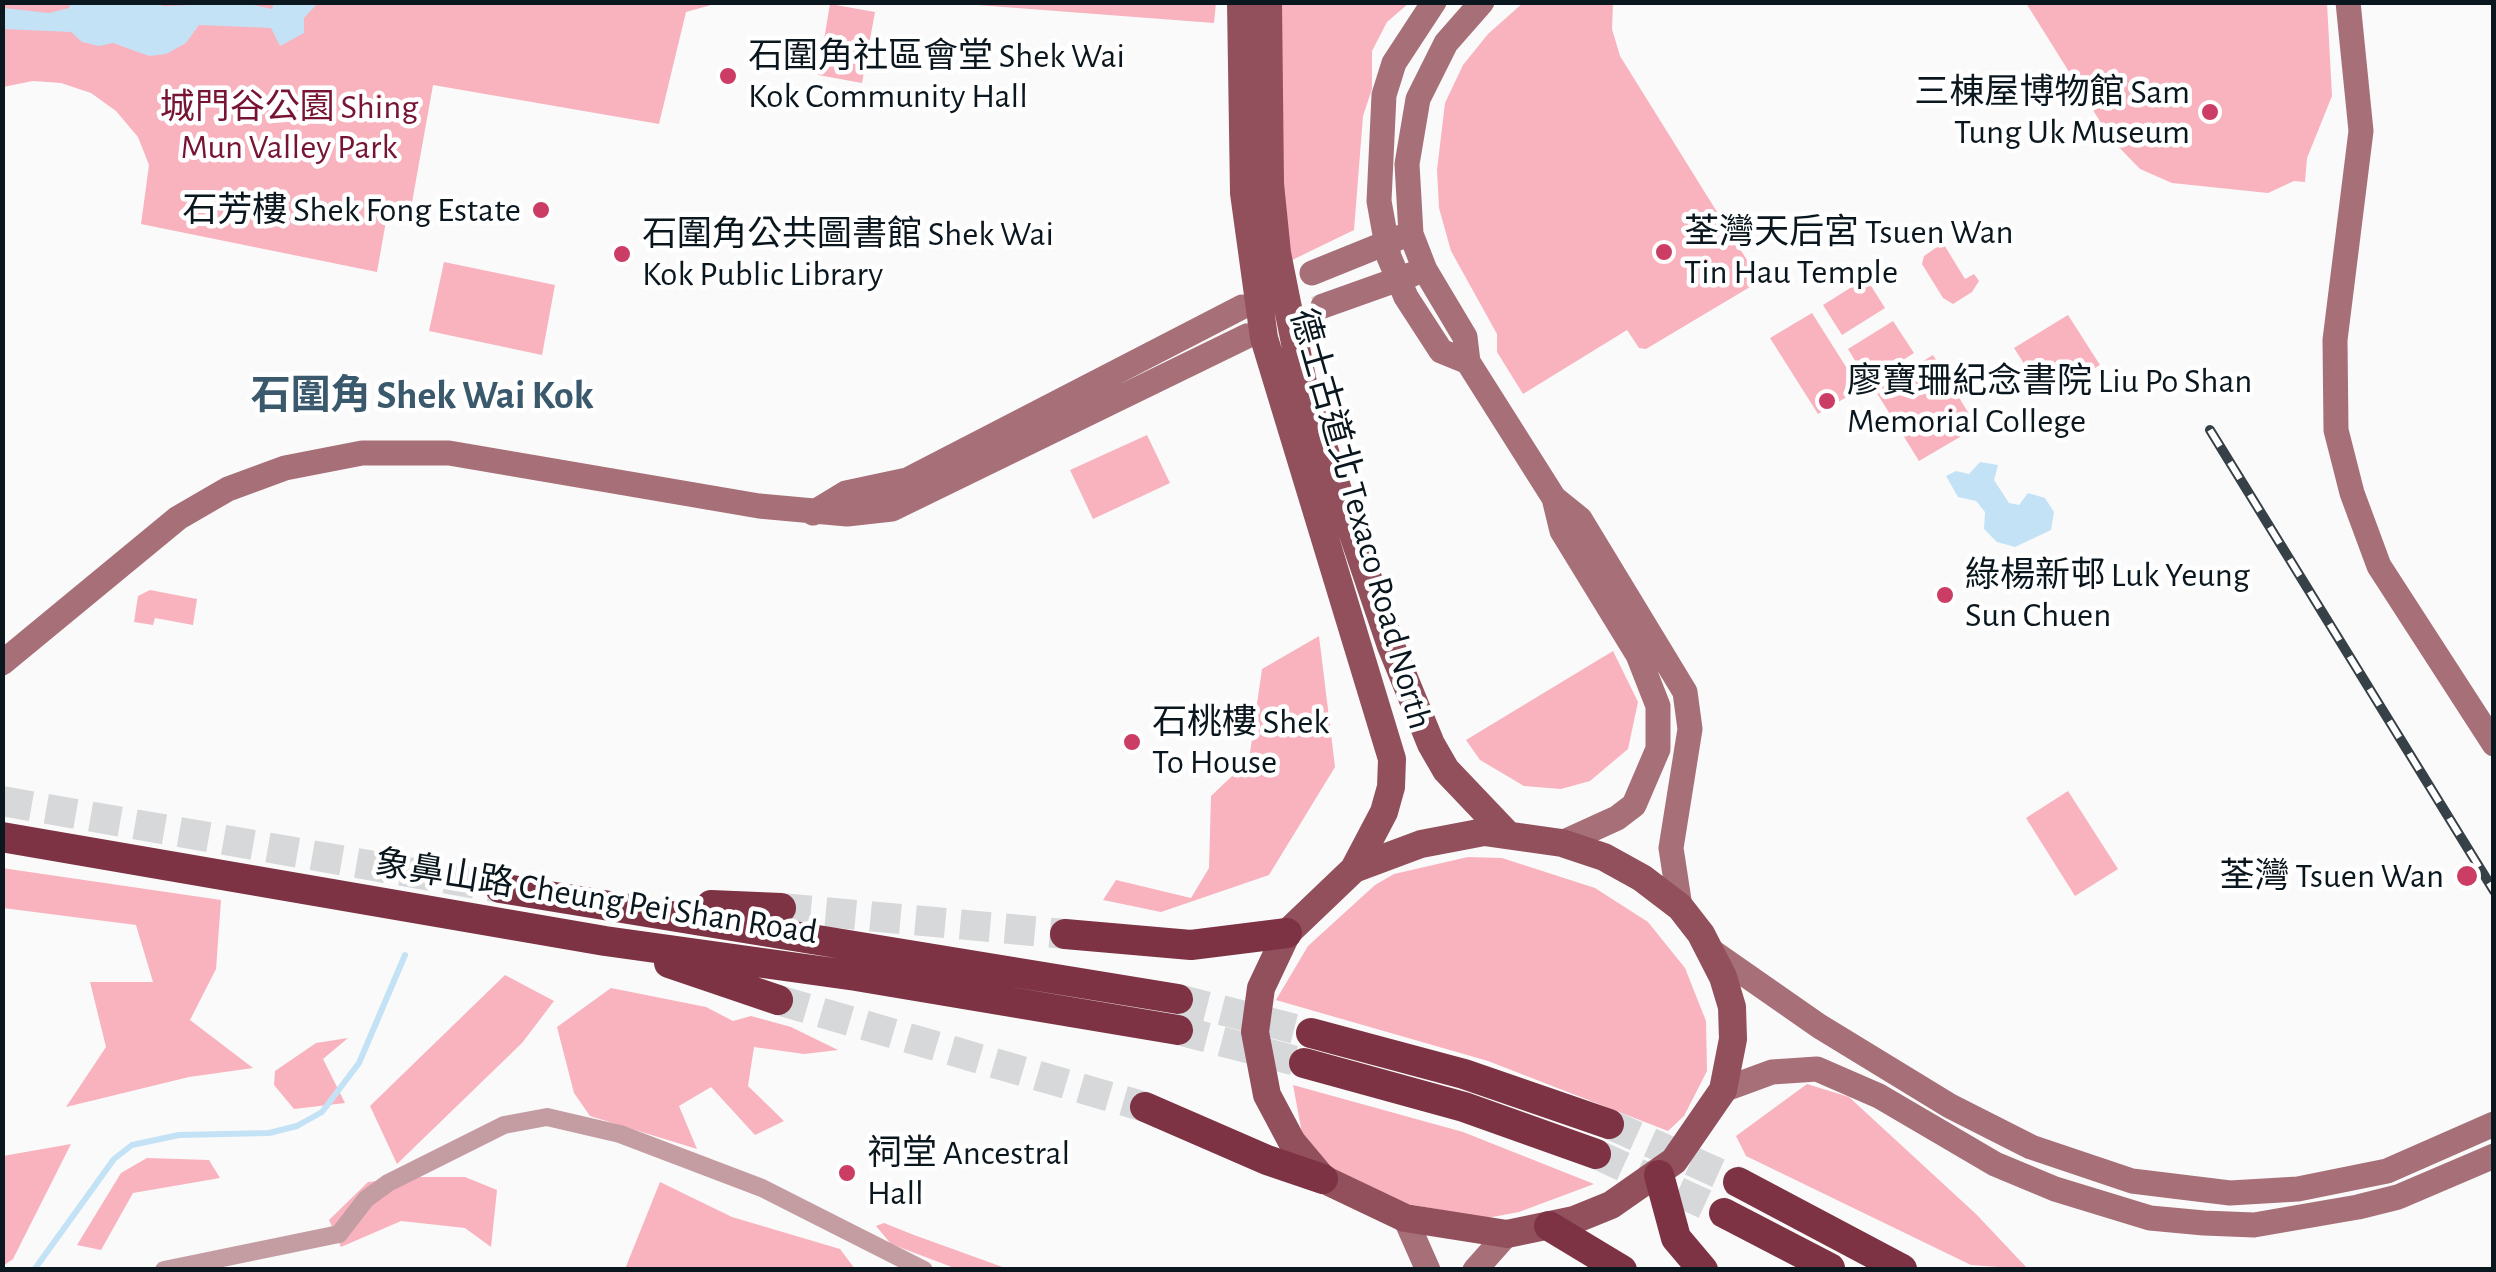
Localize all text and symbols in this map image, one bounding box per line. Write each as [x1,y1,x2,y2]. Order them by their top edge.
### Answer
place label: 石圍角社區會堂 Shek Wai Kok Community Hall [748,35,1125,117]
marker: 石圍角社區會堂 Shek Wai Kok Community Hall [717,65,739,87]
place label: 三棟屋博物館 Sam Tung Uk Museum [1915,71,2190,153]
park label: 城門谷公園 Shing Mun Valley Park [160,86,418,168]
marker: 三棟屋博物館 Sam Tung Uk Museum [2199,101,2221,123]
place label: 石芳樓 Shek Fong Estate [182,189,521,231]
marker: 石芳樓 Shek Fong Estate [530,199,552,221]
place label: 荃灣天后宮 Tsuen Wan Tin Hau Temple [1684,211,2014,293]
place label: 石圍角公共圖書館 Shek Wai Kok Public Library [642,213,1054,295]
marker: 荃灣天后宮 Tsuen Wan Tin Hau Temple [1653,241,1675,263]
marker: 石圍角公共圖書館 Shek Wai Kok Public Library [611,243,633,265]
street label: 德士古道北 Texaco Road North [1281,304,1441,734]
place label: 廖寶珊紀念書院 Liu Po Shan Memorial College [1847,360,2252,442]
district label: 石圍角 Shek Wai Kok [250,372,594,420]
marker: 廖寶珊紀念書院 Liu Po Shan Memorial College [1816,390,1838,412]
place label: 綠楊新邨 Luk Yeung Sun Chuen [1965,554,2250,636]
marker: 綠楊新邨 Luk Yeung Sun Chuen [1934,584,1956,606]
place label: 石桃樓 Shek To House [1152,701,1329,783]
marker: 石桃樓 Shek To House [1121,731,1143,753]
street label: 象鼻山路 Cheung Pei Shan Road [372,842,820,954]
place label: 荃灣 Tsuen Wan [2219,855,2444,897]
marker: 荃灣 Tsuen Wan [2454,863,2480,889]
place label: 祠堂 Ancestral Hall [867,1132,1070,1214]
marker: 祠堂 Ancestral Hall [836,1162,858,1184]

